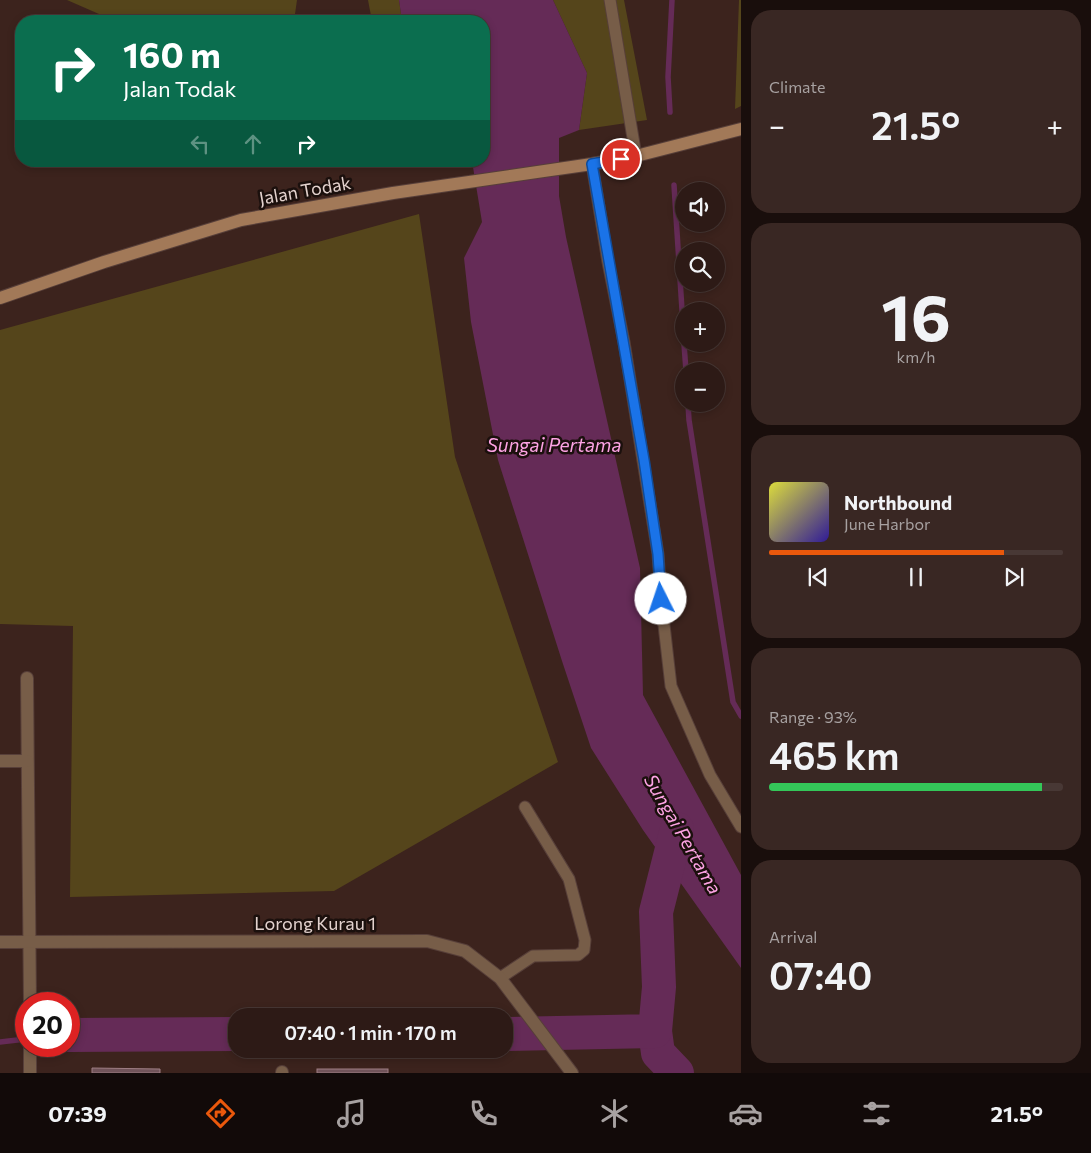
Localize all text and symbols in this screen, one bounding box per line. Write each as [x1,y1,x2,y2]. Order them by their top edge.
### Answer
text: 160 m [123,32,221,75]
icon: right [40,35,105,100]
text: Jalan Todak [123,75,237,102]
text: Climate [769,77,825,96]
text: 21.5° [871,101,960,148]
text: − [769,108,785,142]
text: + [1047,108,1063,142]
icon: left [186,130,214,158]
icon: ahead [239,130,267,158]
icon: right [292,130,320,158]
pin [600,138,642,180]
icon: arrive [607,145,635,173]
street label: Jalan Todak [257,171,353,209]
map controls [675,182,725,412]
button: sound [675,182,725,232]
button: search [675,242,725,292]
text: 16 [881,275,951,354]
button: + [675,302,725,352]
text: km/h [897,347,935,366]
button: − [675,362,725,412]
water label: Sungai Pertama [487,433,621,456]
text: Northbound [844,491,952,514]
text: June Harbor [844,514,930,533]
icon: previous [804,563,832,591]
icon: pause [902,563,930,591]
icon: next [1000,563,1028,591]
position arrow [634,572,686,624]
text: Range · 93% [769,707,857,726]
text: 465 km [769,731,899,778]
water label: Sungai Pertama [640,770,727,898]
street label: Lorong Kurau 1 [254,912,376,934]
text: Arrival [769,927,817,946]
text: 07:40 [769,951,872,998]
speed limit sign: 20 [15,992,80,1057]
text: 07:40 · 1 min · 170 m [284,1021,457,1044]
icon: directions [203,1096,238,1131]
icon: music [334,1096,369,1131]
icon: phone [466,1096,501,1131]
icon: climate [597,1096,632,1131]
icon: car [728,1096,763,1131]
icon: filters [859,1096,894,1131]
text: 07:39 [48,1100,107,1127]
text: 21.5° [991,1100,1043,1127]

